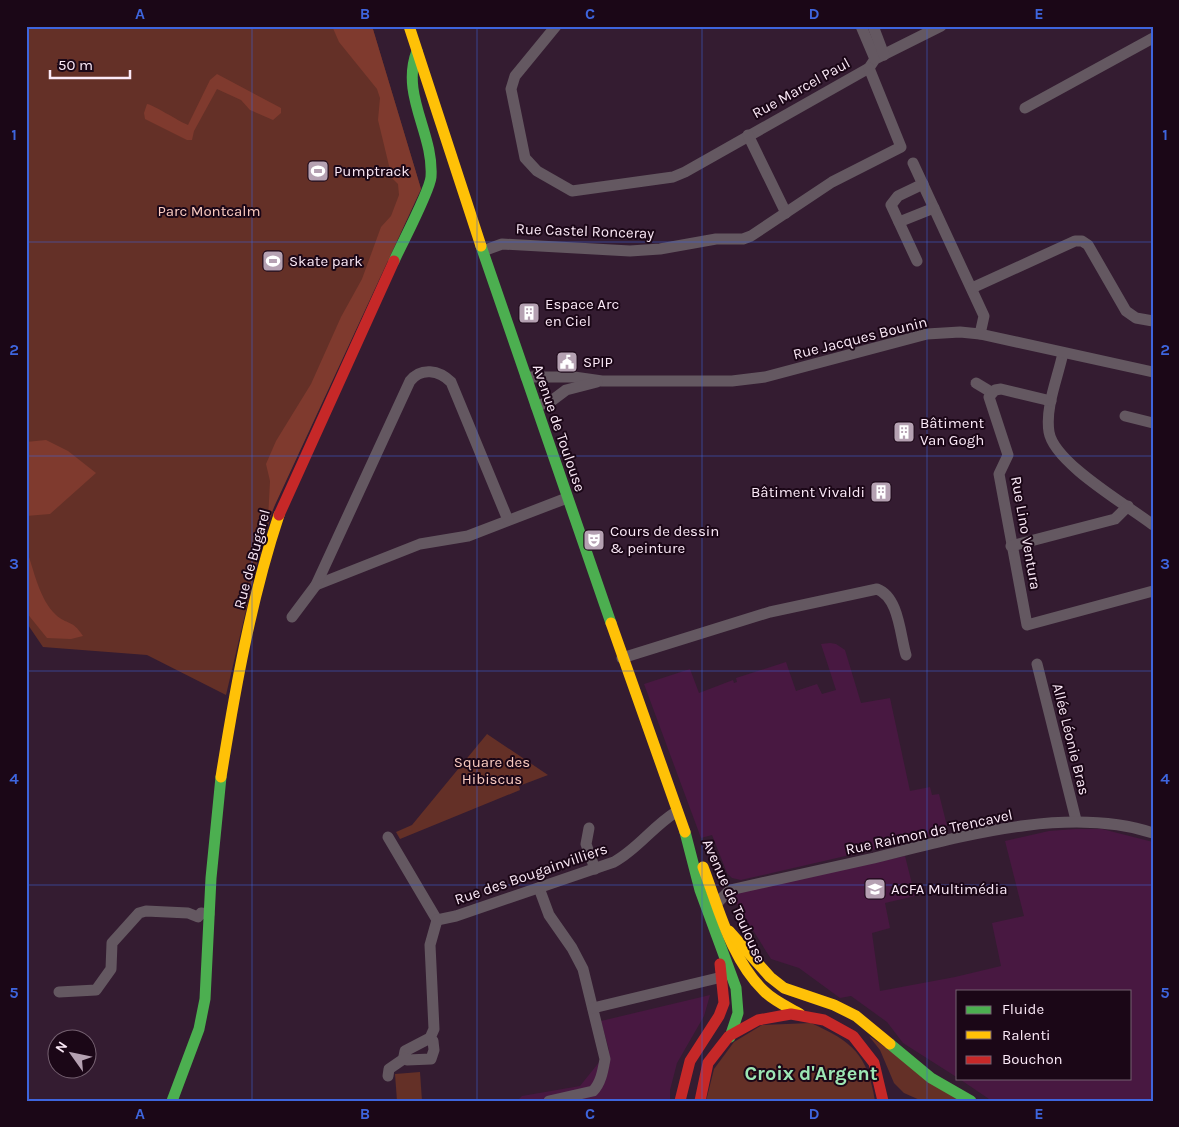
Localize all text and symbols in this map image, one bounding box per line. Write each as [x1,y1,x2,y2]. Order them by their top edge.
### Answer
text: A [135,4,145,23]
text: B [360,4,370,23]
text: C [585,4,595,23]
text: D [809,4,820,23]
text: E [1034,4,1044,23]
scale bar [50,48,130,80]
street label: Rue Marcel Paul [749,54,853,122]
text: 50 m [58,56,93,74]
text: 1 [11,125,17,144]
text: 1 [1162,125,1168,144]
sports icon: Pumptrack [306,159,330,183]
place label: Pumptrack [334,162,410,180]
park label: Parc Montcalm [157,202,261,220]
street label: Rue Castel Ronceray [515,220,655,242]
sports icon: Skate park [261,249,285,273]
place label: Skate park [289,252,363,270]
place label: Espace Arc en Ciel [545,295,619,330]
building icon: Espace Arc en Ciel [517,301,541,325]
street label: Rue Jacques Bounin [791,313,929,363]
text: 2 [9,340,19,359]
text: 2 [1160,340,1170,359]
public building icon: SPIP [555,350,579,374]
place label: SPIP [583,353,613,371]
street label: Avenue de Toulouse [529,362,589,494]
place label: Bâtiment Van Gogh [920,414,984,449]
building icon: Bâtiment Van Gogh [892,420,916,444]
street label: Rue Lino Ventura [1007,475,1045,591]
building icon: Bâtiment Vivaldi [869,480,893,504]
place label: Bâtiment Vivaldi [751,483,865,501]
street label: Rue de Bugarel [230,507,274,611]
place label: Cours de dessin & peinture [610,522,719,557]
theatre icon: Cours de dessin & peinture [582,528,606,552]
text: 3 [9,554,19,573]
text: 3 [1160,554,1170,573]
street label: Allée Léonie Bras [1048,681,1094,797]
park label: Square des Hibiscus [454,753,530,788]
text: 4 [9,769,19,788]
text: 4 [1160,769,1170,788]
street label: Rue Raimon de Trencavel [844,805,1014,859]
street label: Avenue de Toulouse [699,836,769,966]
street label: Rue des Bougainvilliers [452,839,610,909]
school or university icon: ACFA Multimédia [863,877,887,901]
place label: ACFA Multimédia [891,880,1007,898]
text: 5 [9,983,19,1002]
text: 5 [1160,983,1170,1002]
legend [956,990,1132,1080]
text: Fluide [1002,1000,1044,1018]
text: Ralenti [1002,1026,1051,1044]
north arrow [48,1030,98,1080]
text: N [52,1038,71,1056]
text: Bouchon [1002,1050,1063,1068]
district label: Croix d'Argent [744,1062,878,1085]
text: A [135,1104,145,1123]
text: B [360,1104,370,1123]
text: C [585,1104,595,1123]
text: D [809,1104,820,1123]
text: E [1034,1104,1044,1123]

